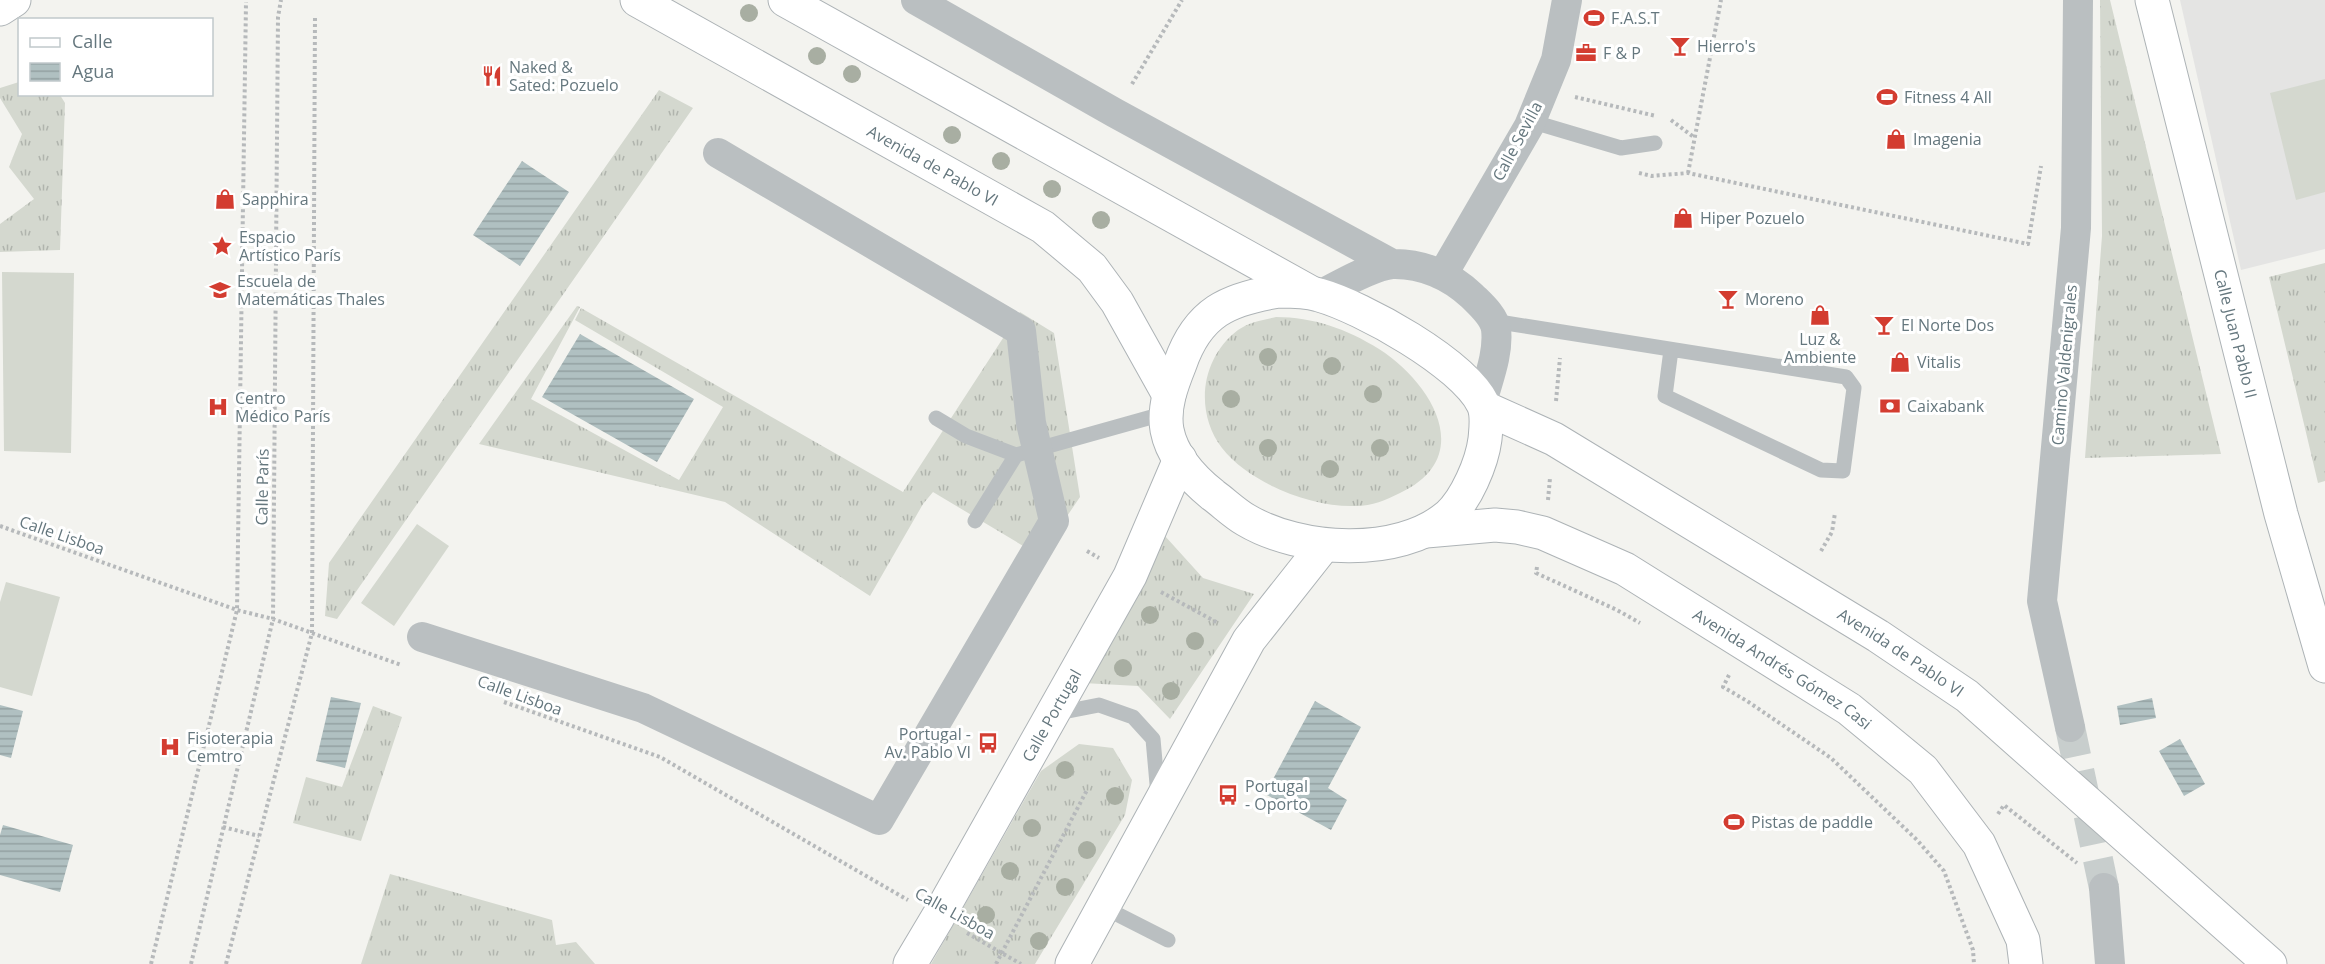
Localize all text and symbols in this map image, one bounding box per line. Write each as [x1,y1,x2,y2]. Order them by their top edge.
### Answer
sports icon: F.A.S.T [1582,6,1606,30]
place label: F.A.S.T [1611,7,1660,29]
legend [18,18,213,96]
text: Calle [72,29,113,53]
bar icon: Hierro's [1668,34,1692,58]
place label: Hierro's [1697,35,1756,57]
office icon: F & P [1574,41,1598,65]
place label: F & P [1603,42,1641,64]
place label: Naked & Sated: Pozuelo [509,56,619,96]
text: Agua [72,59,114,83]
restaurant icon: Naked & Sated: Pozuelo [480,64,504,88]
sports icon: Fitness 4 All [1875,85,1899,109]
place label: Fitness 4 All [1904,86,1992,108]
street label: Calle Sevilla [1487,97,1547,185]
street label: Avenida de Pablo VI [863,120,1002,211]
shop icon: Imagenia [1884,127,1908,151]
place label: Imagenia [1913,128,1982,150]
shop icon: Sapphira [213,187,237,211]
place label: Sapphira [242,188,309,210]
shop icon: Hiper Pozuelo [1671,206,1695,230]
place label: Hiper Pozuelo [1700,207,1805,229]
place label: Espacio Artístico París [239,226,341,266]
place icon: Espacio Artístico París [210,234,234,258]
street label: Calle Juan Pablo II [2209,267,2263,400]
place label: Escuela de Matemáticas Thales [237,270,385,310]
school or university icon: Escuela de Matemáticas Thales [208,278,232,302]
street label: Camino Valdenigrales [2046,284,2082,446]
bar icon: Moreno [1716,287,1740,311]
place label: Moreno [1745,288,1804,310]
shop icon: Luz & Ambiente [1808,303,1832,327]
bar icon: El Norte Dos [1872,313,1896,337]
place label: El Norte Dos [1901,314,1994,336]
place label: Luz & Ambiente [1784,328,1856,368]
shop icon: Vitalis [1888,350,1912,374]
place label: Vitalis [1917,351,1961,373]
place label: Centro Médico París [235,387,330,427]
bank icon: Caixabank [1878,394,1902,418]
hospital icon: Centro Médico París [206,395,230,419]
place label: Caixabank [1907,395,1985,417]
street label: Calle París [250,448,274,526]
street label: Calle Lisboa [17,510,107,560]
street label: Avenida Andrés Gómez Casi [1689,603,1876,734]
street label: Avenida de Pablo VI [1834,603,1968,702]
street label: Calle Portugal [1017,665,1086,766]
street label: Calle Lisboa [475,670,565,720]
place label: Portugal - Av. Pablo VI [884,723,971,763]
place label: Fisioterapia Cemtro [187,727,273,767]
bus stop icon: Portugal - Av. Pablo VI [976,731,1000,755]
hospital icon: Fisioterapia Cemtro [158,735,182,759]
place label: Portugal - Oporto [1245,775,1308,815]
bus stop icon: Portugal - Oporto [1216,783,1240,807]
sports icon: Pistas de paddle [1722,810,1746,834]
place label: Pistas de paddle [1751,811,1873,833]
street label: Calle Lisboa [911,882,999,944]

